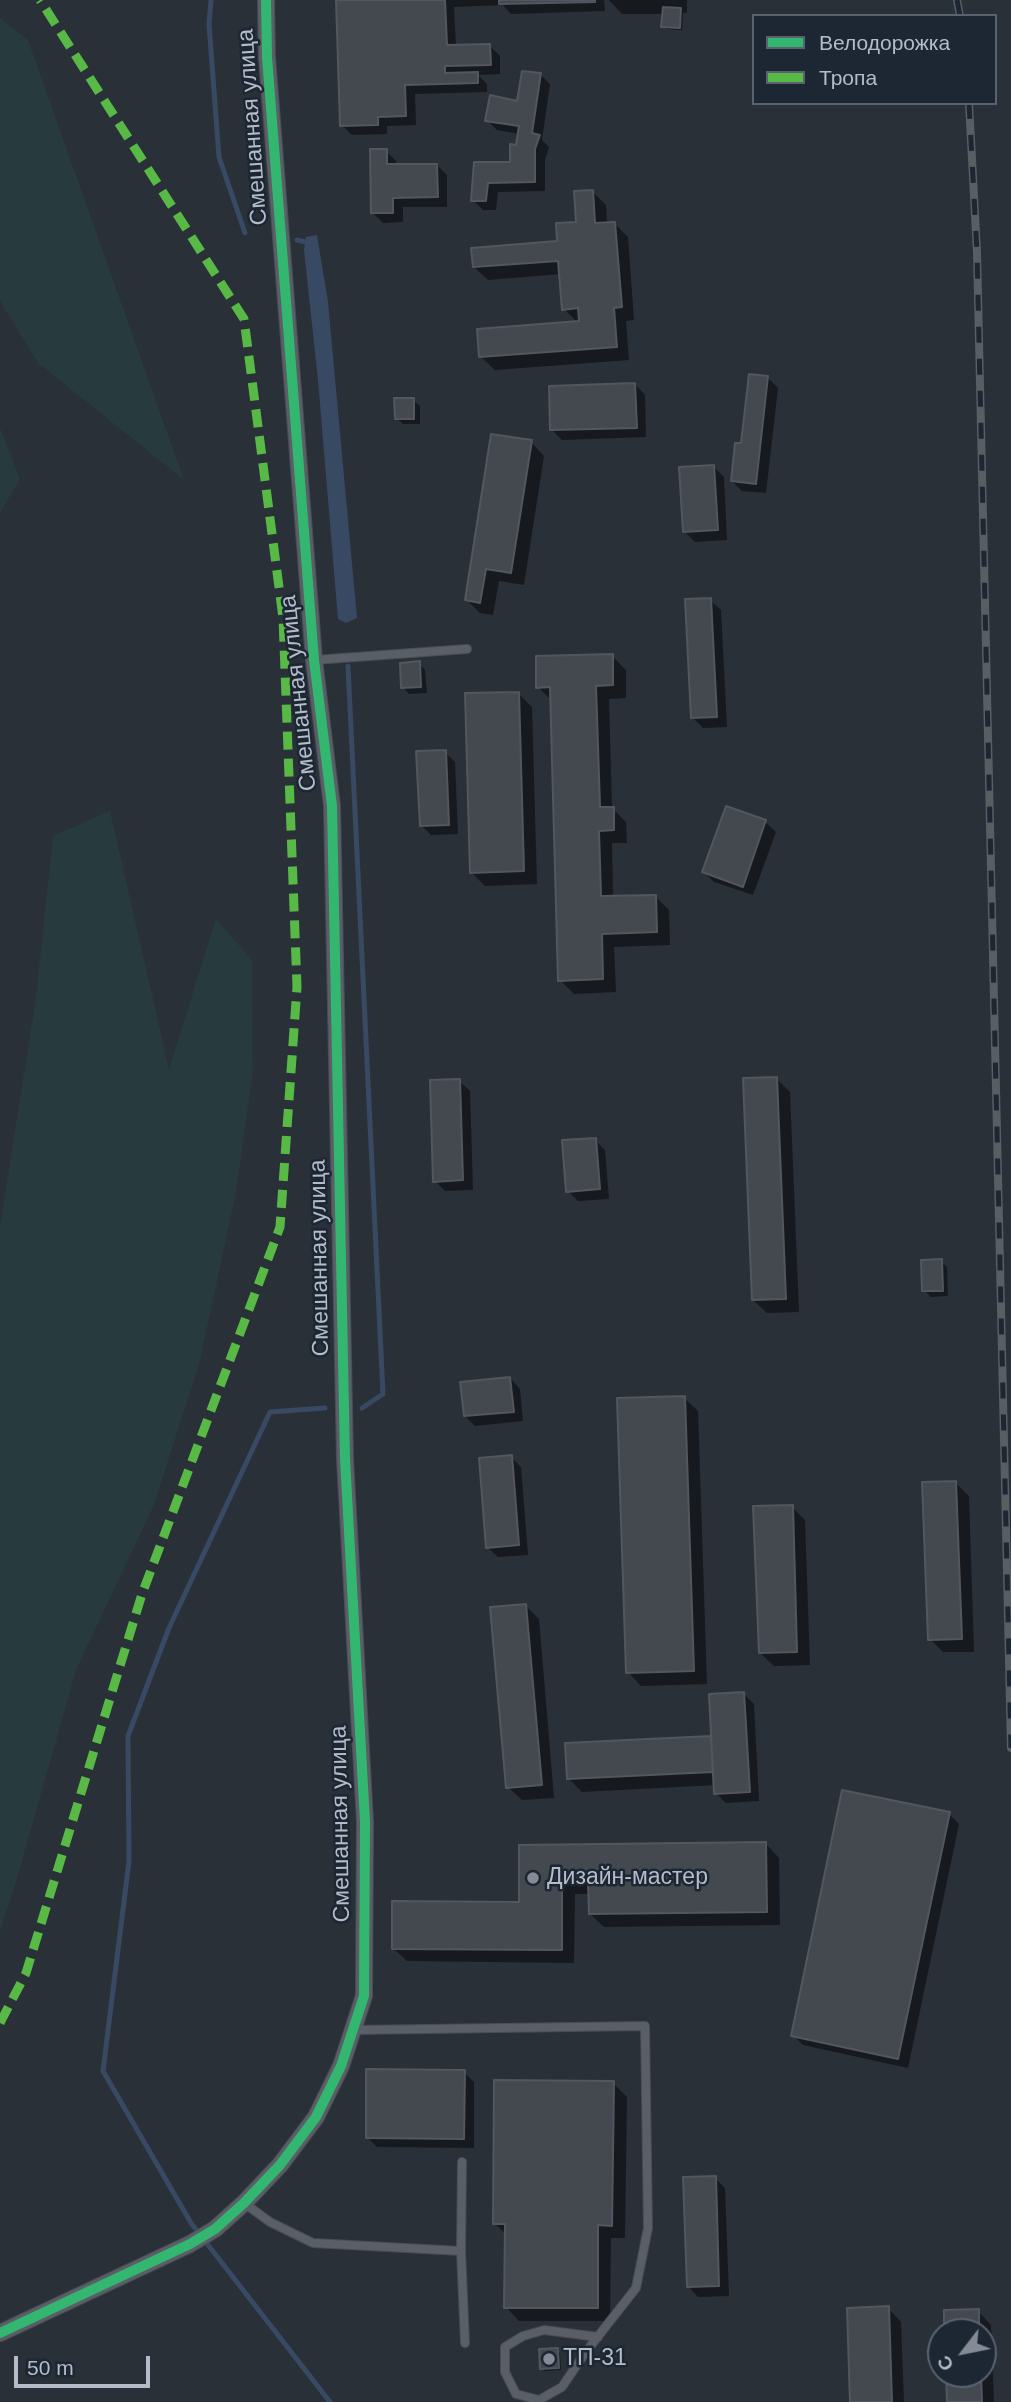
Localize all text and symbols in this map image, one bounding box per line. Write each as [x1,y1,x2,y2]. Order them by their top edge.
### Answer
legend [752,14,997,105]
street label: Смешанная улица [232,28,274,226]
text: Велодорожка [819,31,950,54]
text: Тропа [819,66,877,89]
street label: Смешанная улица [275,594,323,792]
street label: Смешанная улица [304,1159,336,1357]
street label: Смешанная улица [325,1725,357,1923]
place label: Дизайн-мастер [547,1864,708,1892]
marker: Дизайн-мастер [525,1870,541,1886]
north arrow [927,2318,997,2388]
scale bar [18,2342,154,2386]
place label: ТП-31 [563,2345,627,2373]
marker: ТП-31 [541,2351,557,2367]
text: С [933,2352,958,2375]
text: 50 m [27,2356,74,2379]

